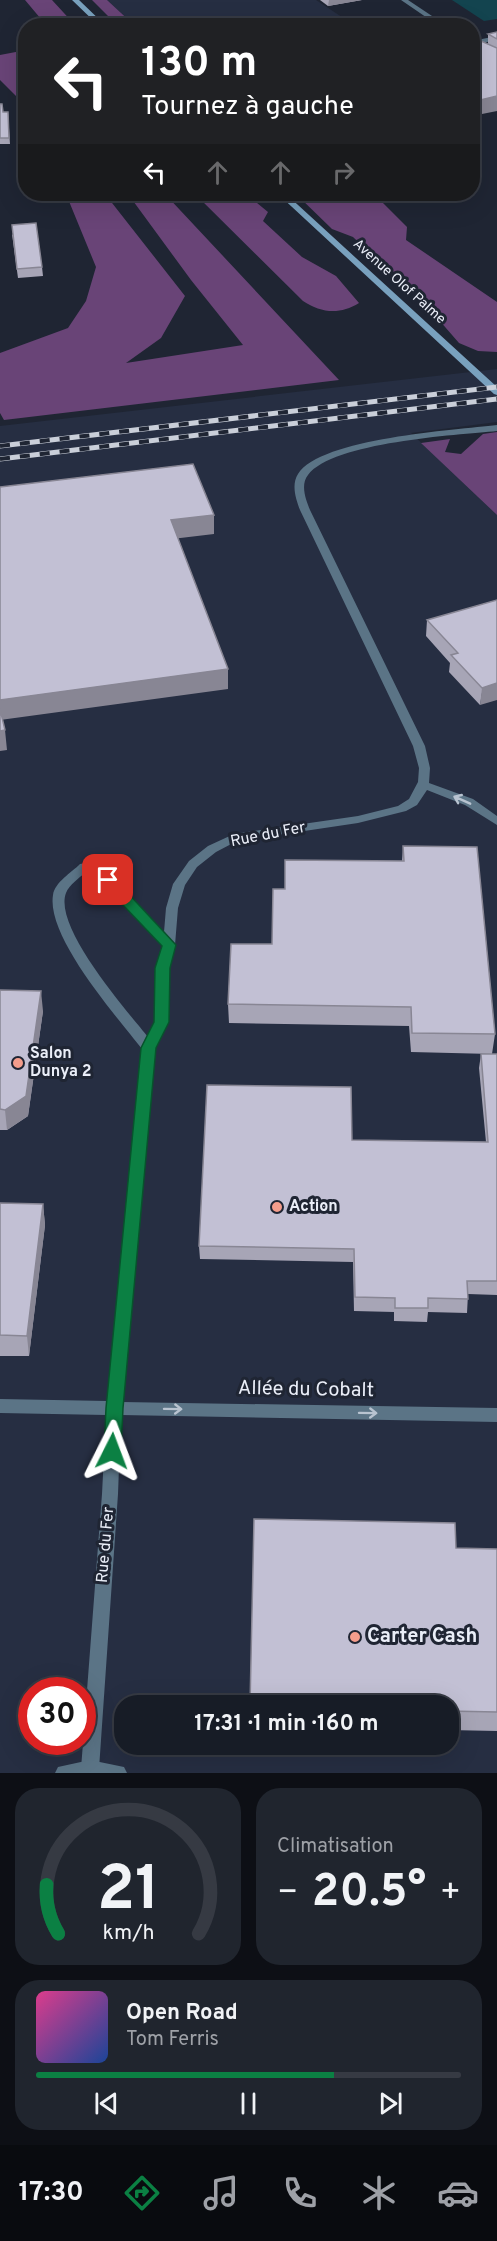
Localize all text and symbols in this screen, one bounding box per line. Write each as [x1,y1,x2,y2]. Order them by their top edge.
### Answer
text: 130 m [141,38,257,91]
icon: left [42,42,120,120]
text: Tournez à gauche [141,90,354,124]
icon: left [138,156,171,189]
icon: ahead [201,156,234,189]
icon: ahead [264,156,297,189]
icon: right [327,156,360,189]
street label: Avenue Olof Palme [349,236,449,328]
one-way arrow [453,793,471,805]
street label: Rue du Fer [229,818,307,852]
pin [82,854,133,905]
icon: arrive [91,863,124,896]
place label: Salon Dunya 2 [30,1044,92,1082]
marker: Salon Dunya 2 [11,1056,25,1070]
place label: Action [289,1197,338,1217]
marker: Action [270,1200,284,1214]
street label: Allée du Cobalt [238,1376,374,1404]
one-way arrow [162,1403,182,1415]
one-way arrow [357,1407,377,1418]
position arrow [80,1419,144,1483]
street label: Rue du Fer [93,1506,119,1584]
place label: Carter Cash [367,1624,477,1650]
marker: Carter Cash [348,1630,362,1644]
speed limit sign: 30 [18,1677,96,1755]
text: 17:31 · 1 min · 160 m [194,1711,379,1738]
text: Climatisation [277,1834,394,1860]
text: 21 [96,1853,160,1932]
text: 20.5° [312,1865,426,1922]
text: − [277,1873,298,1915]
text: + [440,1873,461,1915]
text: km/h [102,1920,154,1947]
text: Open Road [126,2000,238,2027]
text: Tom Ferris [126,2027,219,2053]
icon: previous [90,2087,123,2120]
icon: pause [232,2087,265,2120]
icon: next [374,2087,407,2120]
icon: directions [121,2172,163,2214]
icon: music [200,2172,242,2214]
icon: phone [279,2172,321,2214]
icon: climate [358,2172,400,2214]
icon: car [437,2172,479,2214]
text: 17:30 [18,2176,84,2210]

